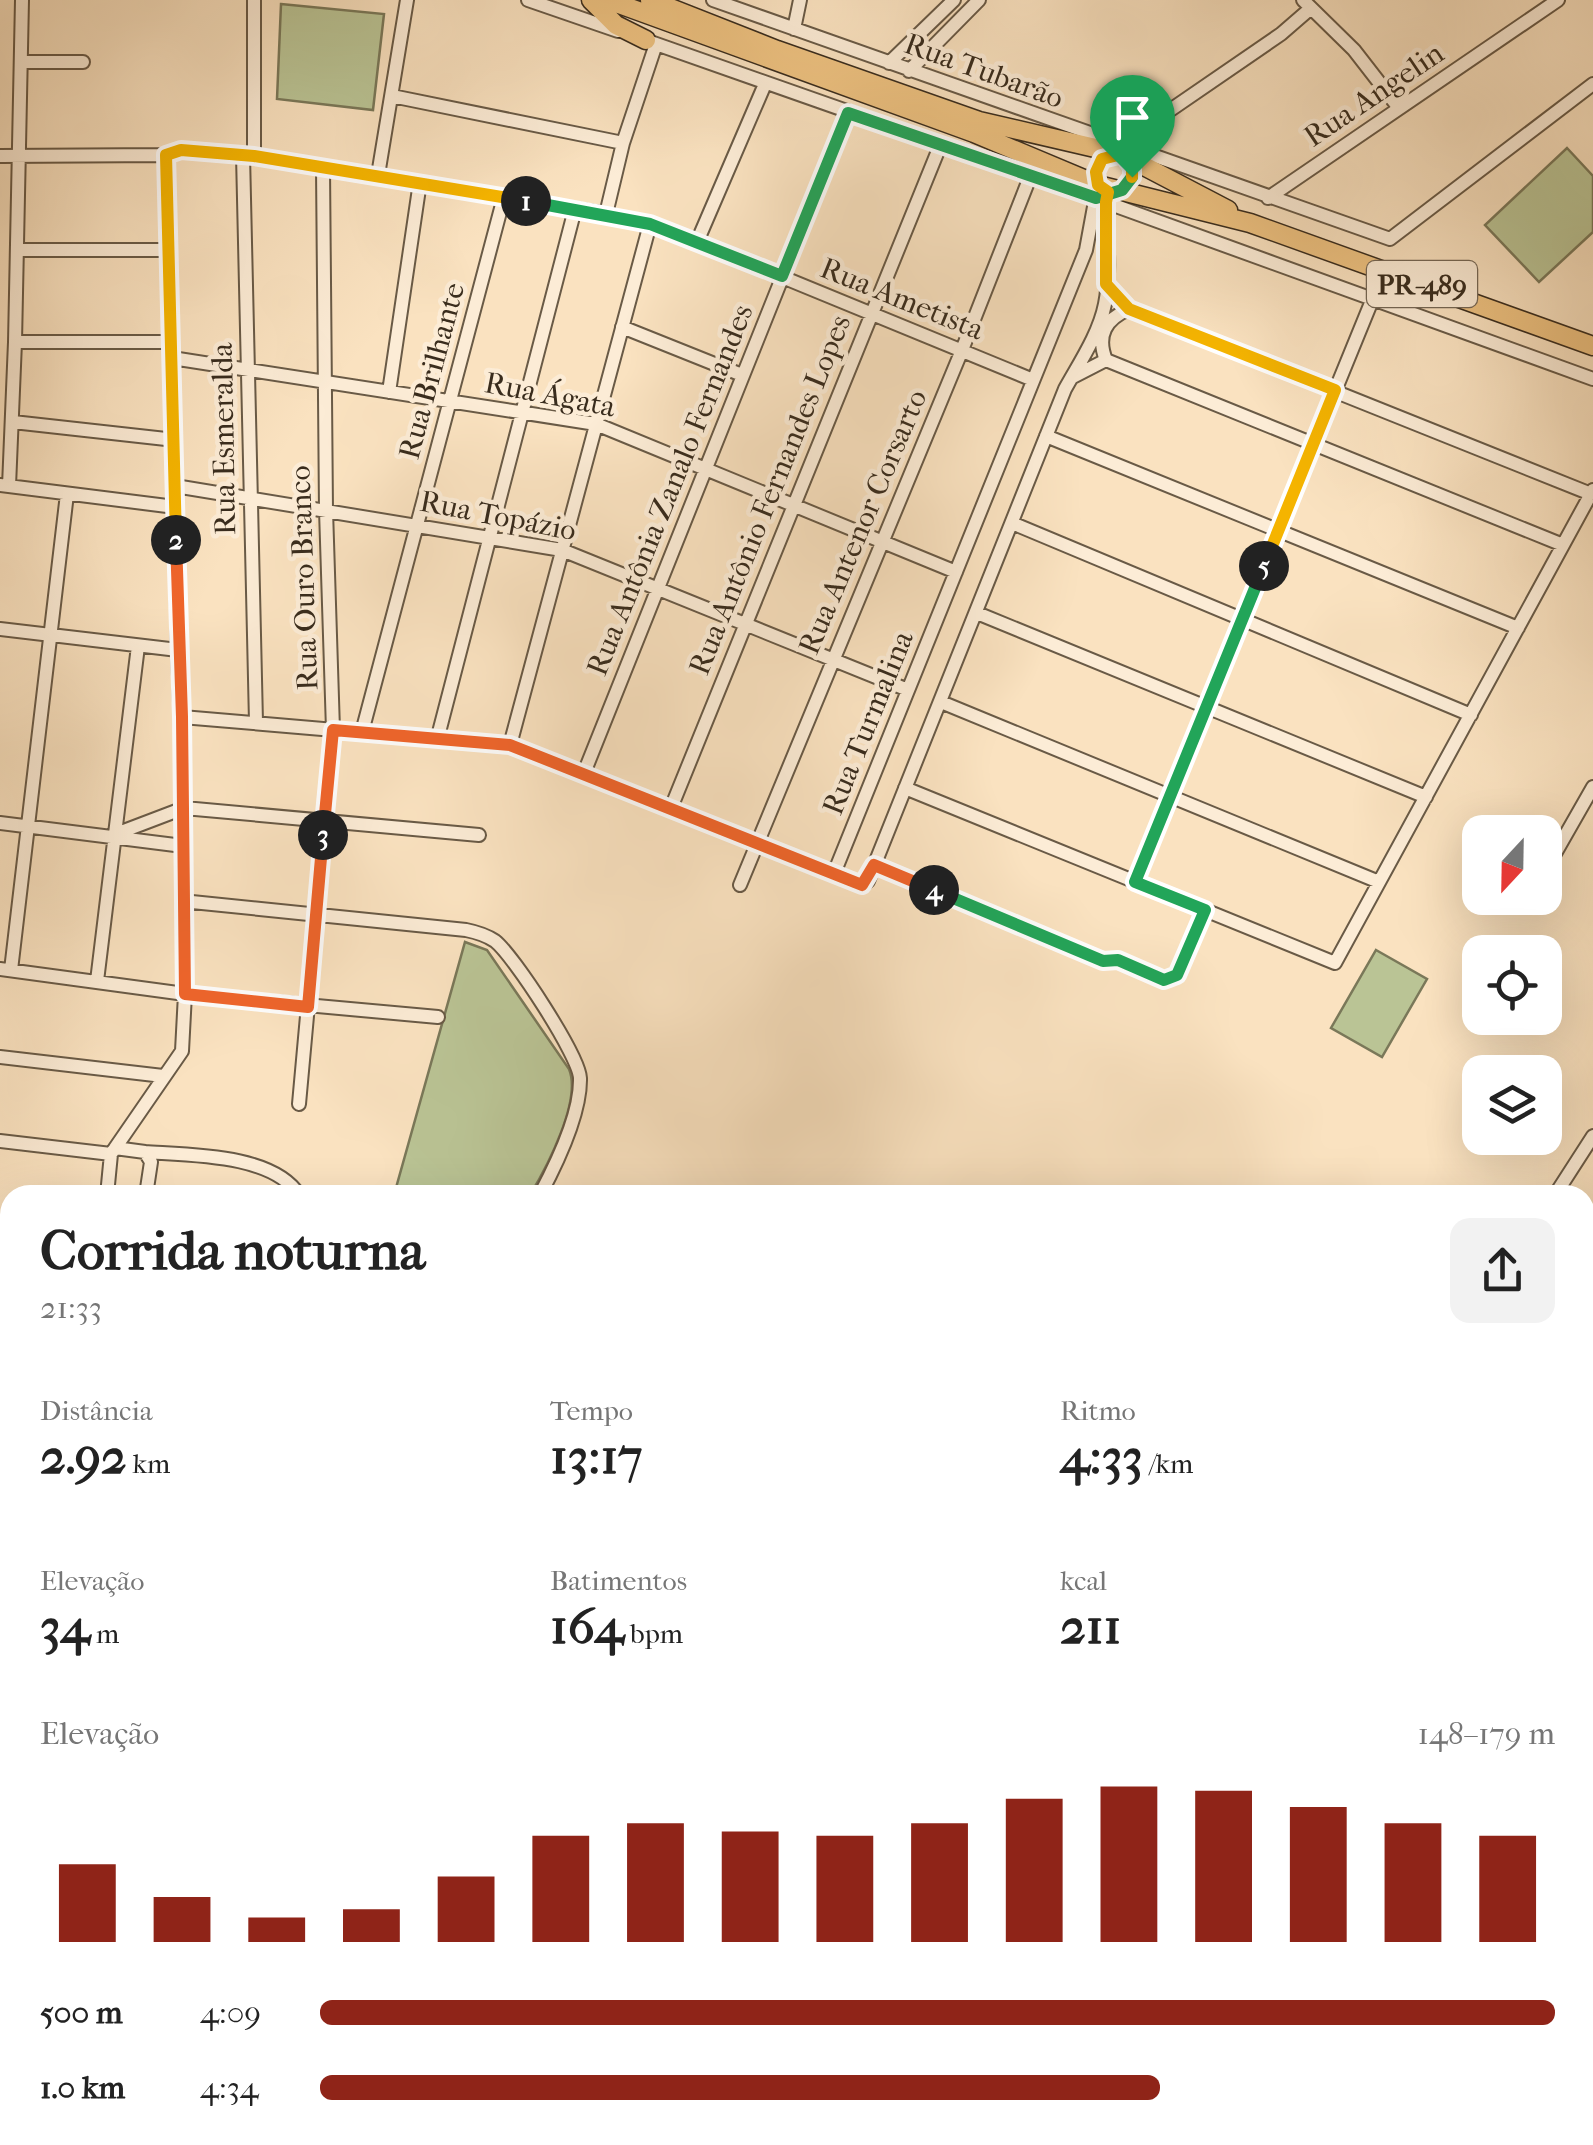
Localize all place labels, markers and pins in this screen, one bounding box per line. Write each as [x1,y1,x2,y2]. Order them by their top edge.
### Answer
pin [1090,75,1175,178]
pin: 1 [501,176,551,226]
pin: 2 [151,515,201,565]
pin: 5 [1239,541,1289,591]
pin: 3 [298,810,348,860]
pin: 4 [909,865,959,915]

